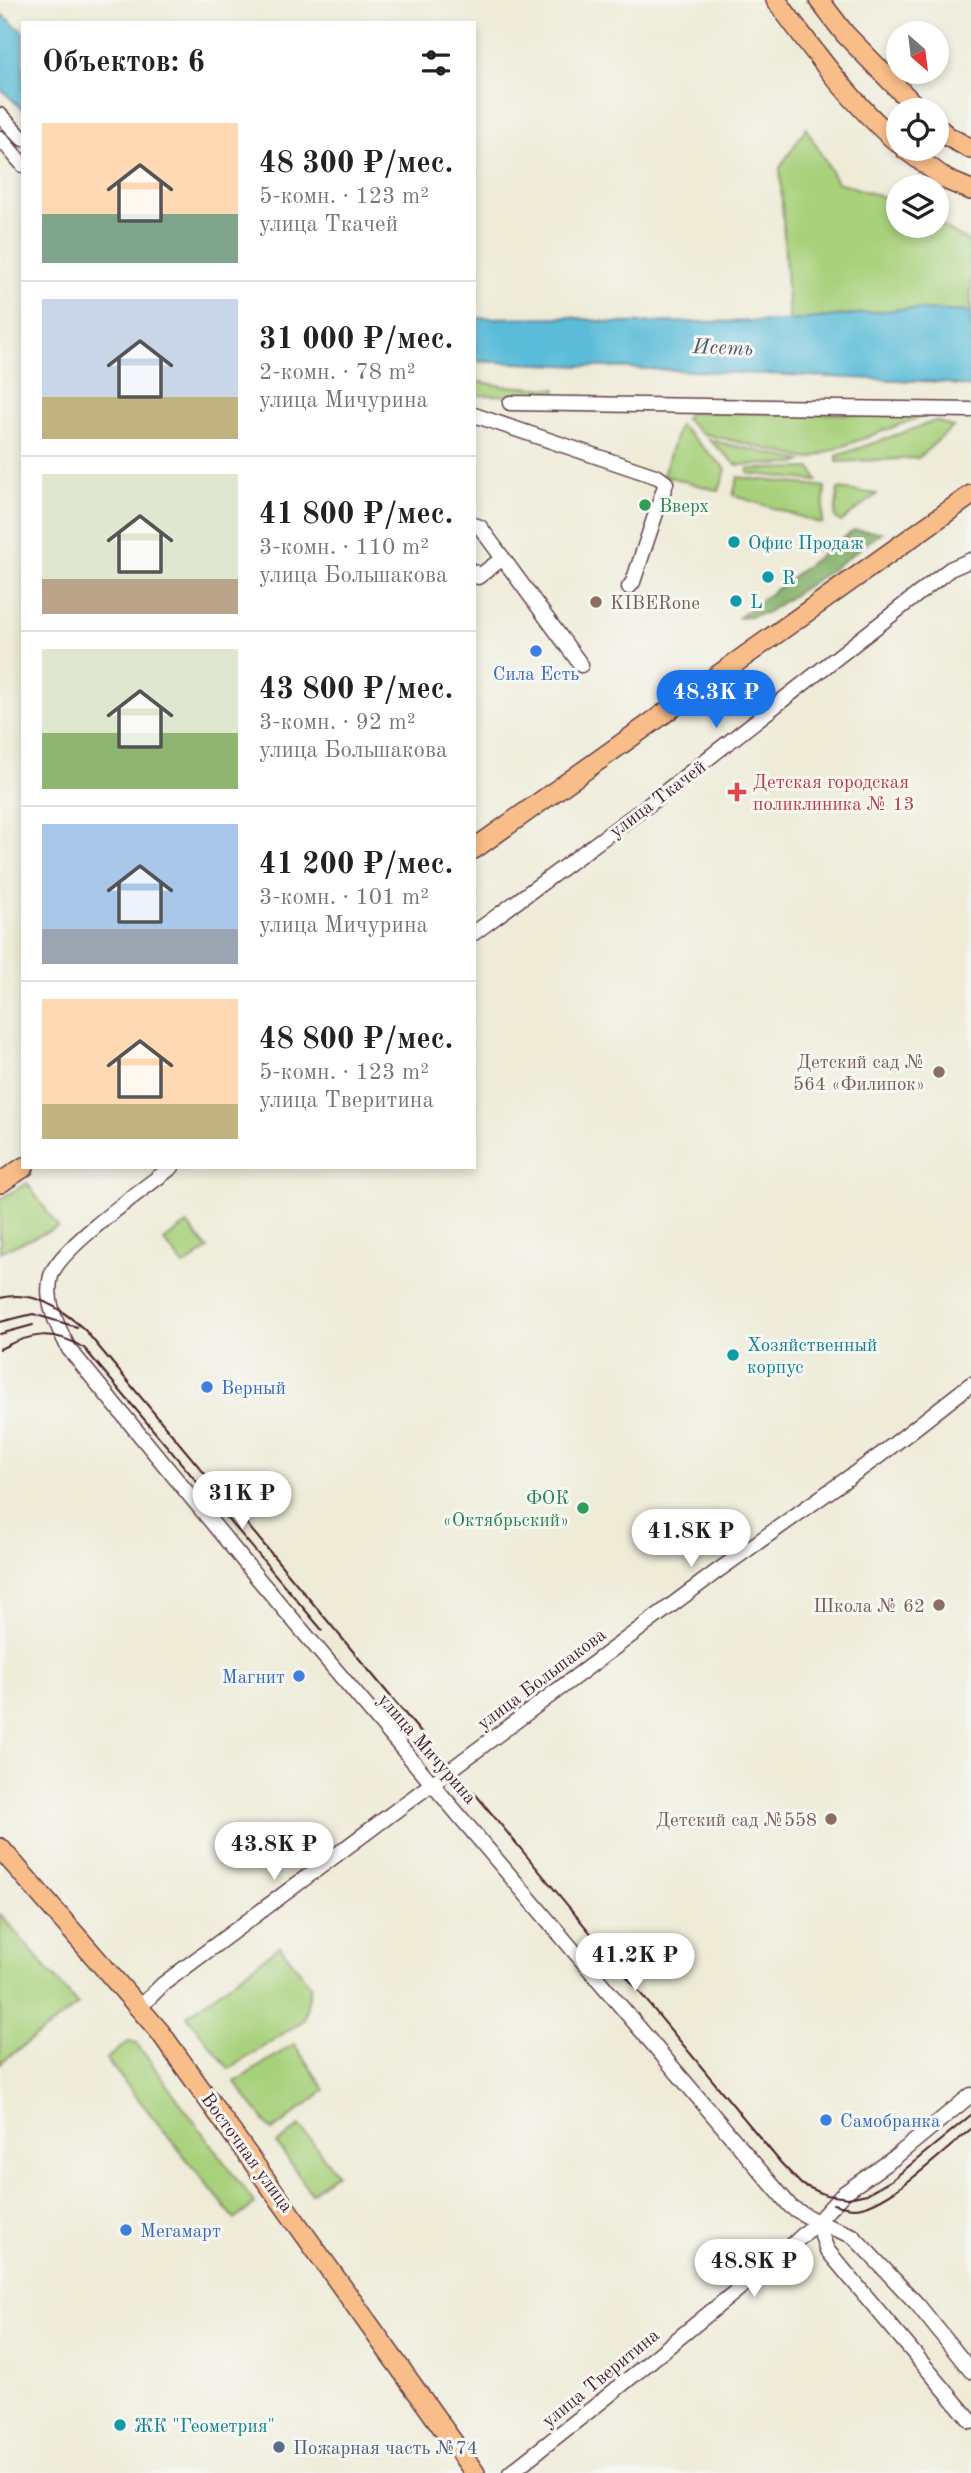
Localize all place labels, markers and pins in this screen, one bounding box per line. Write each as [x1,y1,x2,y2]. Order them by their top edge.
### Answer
marker: Вверх [637,497,653,513]
place label: Вверх [659,498,709,517]
marker: Офис Продаж [726,534,742,550]
place label: Офис Продаж [748,535,864,554]
marker: R [760,569,776,585]
place label: R [782,570,796,589]
marker: L [728,593,744,609]
marker: KIBERone [588,594,604,610]
place label: L [750,594,763,613]
place label: KIBERone [610,595,700,614]
marker: Сила Есть [528,643,544,659]
place label: Сила Есть [493,666,579,685]
pin: 48.3K ₽ [651,670,781,730]
place label: Детская городская поликлиника № 13 [753,774,915,815]
marker: Детская городская поликлиника № 13 [727,782,747,802]
place label: Детский сад № 564 «Филипок» [793,1054,925,1095]
marker: Детский сад № 564 «Филипок» [931,1064,947,1080]
place label: Хозяйственный корпус [747,1337,877,1378]
marker: Хозяйственный корпус [725,1347,741,1363]
marker: Верный [199,1379,215,1395]
place label: Верный [221,1380,286,1399]
pin: 31K ₽ [193,1472,291,1531]
place label: ФОК «Октябрьский» [443,1490,569,1531]
marker: ФОК «Октябрьский» [575,1500,591,1516]
pin: 41.8K ₽ [626,1510,756,1569]
marker: Школа № 62 [931,1597,947,1613]
place label: Школа № 62 [813,1598,925,1617]
marker: Магнит [291,1668,307,1684]
place label: Магнит [222,1669,285,1688]
marker: Детский сад №558 [823,1811,839,1827]
place label: Детский сад №558 [656,1812,817,1831]
pin: 43.8K ₽ [209,1822,339,1882]
pin: 41.2K ₽ [570,1934,700,1993]
marker: Самобранка [818,2112,834,2128]
place label: Самобранка [840,2113,941,2132]
marker: Мегамарт [118,2222,134,2238]
place label: Мегамарт [140,2223,221,2242]
pin: 48.8K ₽ [689,2240,819,2299]
marker: ЖК "Геометрия" [112,2417,128,2433]
place label: ЖК "Геометрия" [134,2418,275,2437]
marker: Пожарная часть №74 [271,2439,287,2455]
place label: Пожарная часть №74 [293,2440,478,2459]

